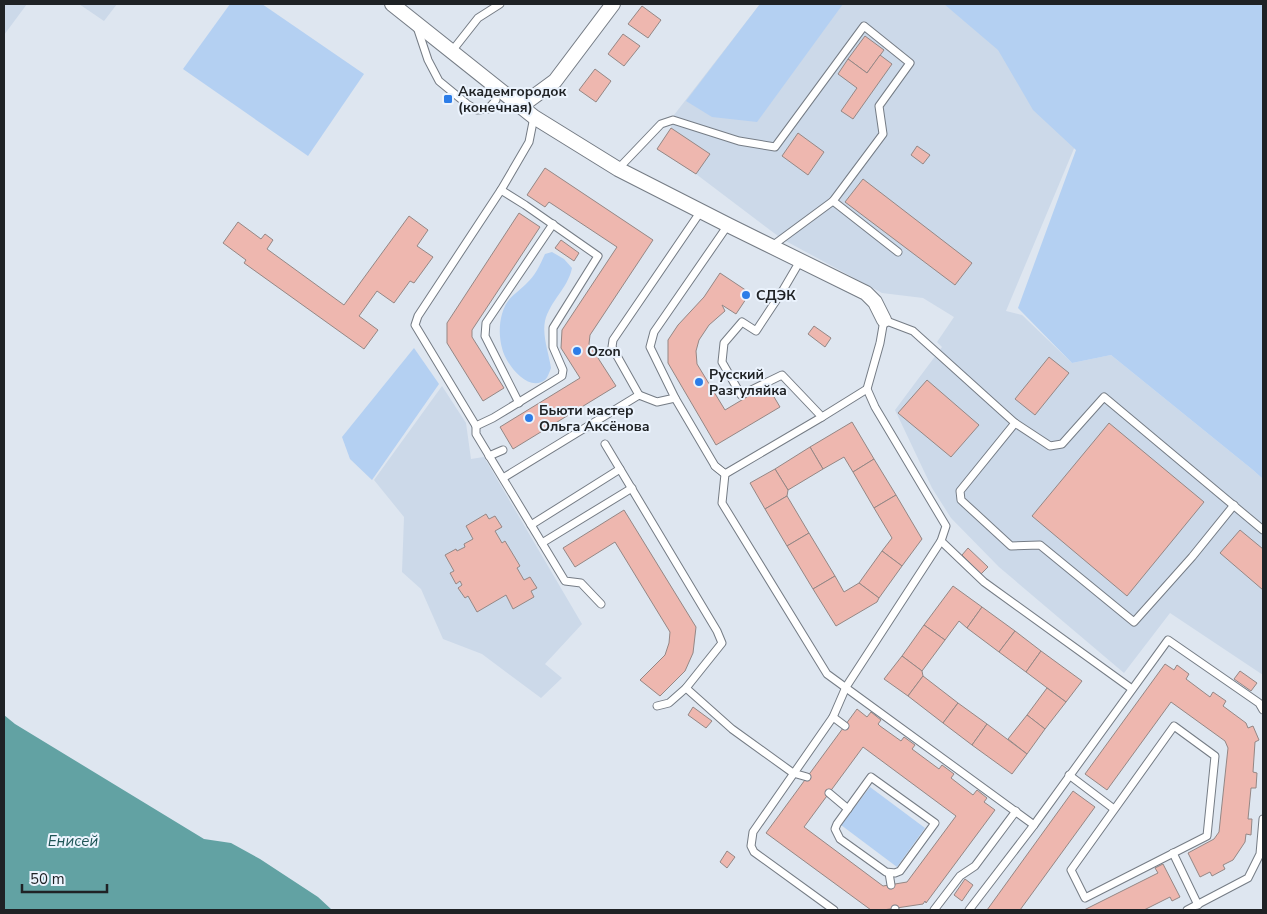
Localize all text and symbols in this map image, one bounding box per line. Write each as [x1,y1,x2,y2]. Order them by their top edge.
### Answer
place label: Академгородок (конечная) [458,82,567,117]
marker: Академгородок (конечная) [442,93,454,105]
place label: СДЭК [756,286,796,305]
marker: СДЭК [740,289,752,301]
place label: Ozon [587,342,621,361]
marker: Ozon [571,345,583,357]
place label: Русский Разгуляйка [709,365,787,400]
marker: Русский Разгуляйка [693,376,705,388]
place label: Бьюти мастер Oльга Аксёнова [539,401,650,436]
marker: Бьюти мастер Oльга Аксёнова [523,412,535,424]
water label: Енисей [48,831,98,851]
scale bar [22,862,108,894]
text: 50 m [30,869,65,889]

